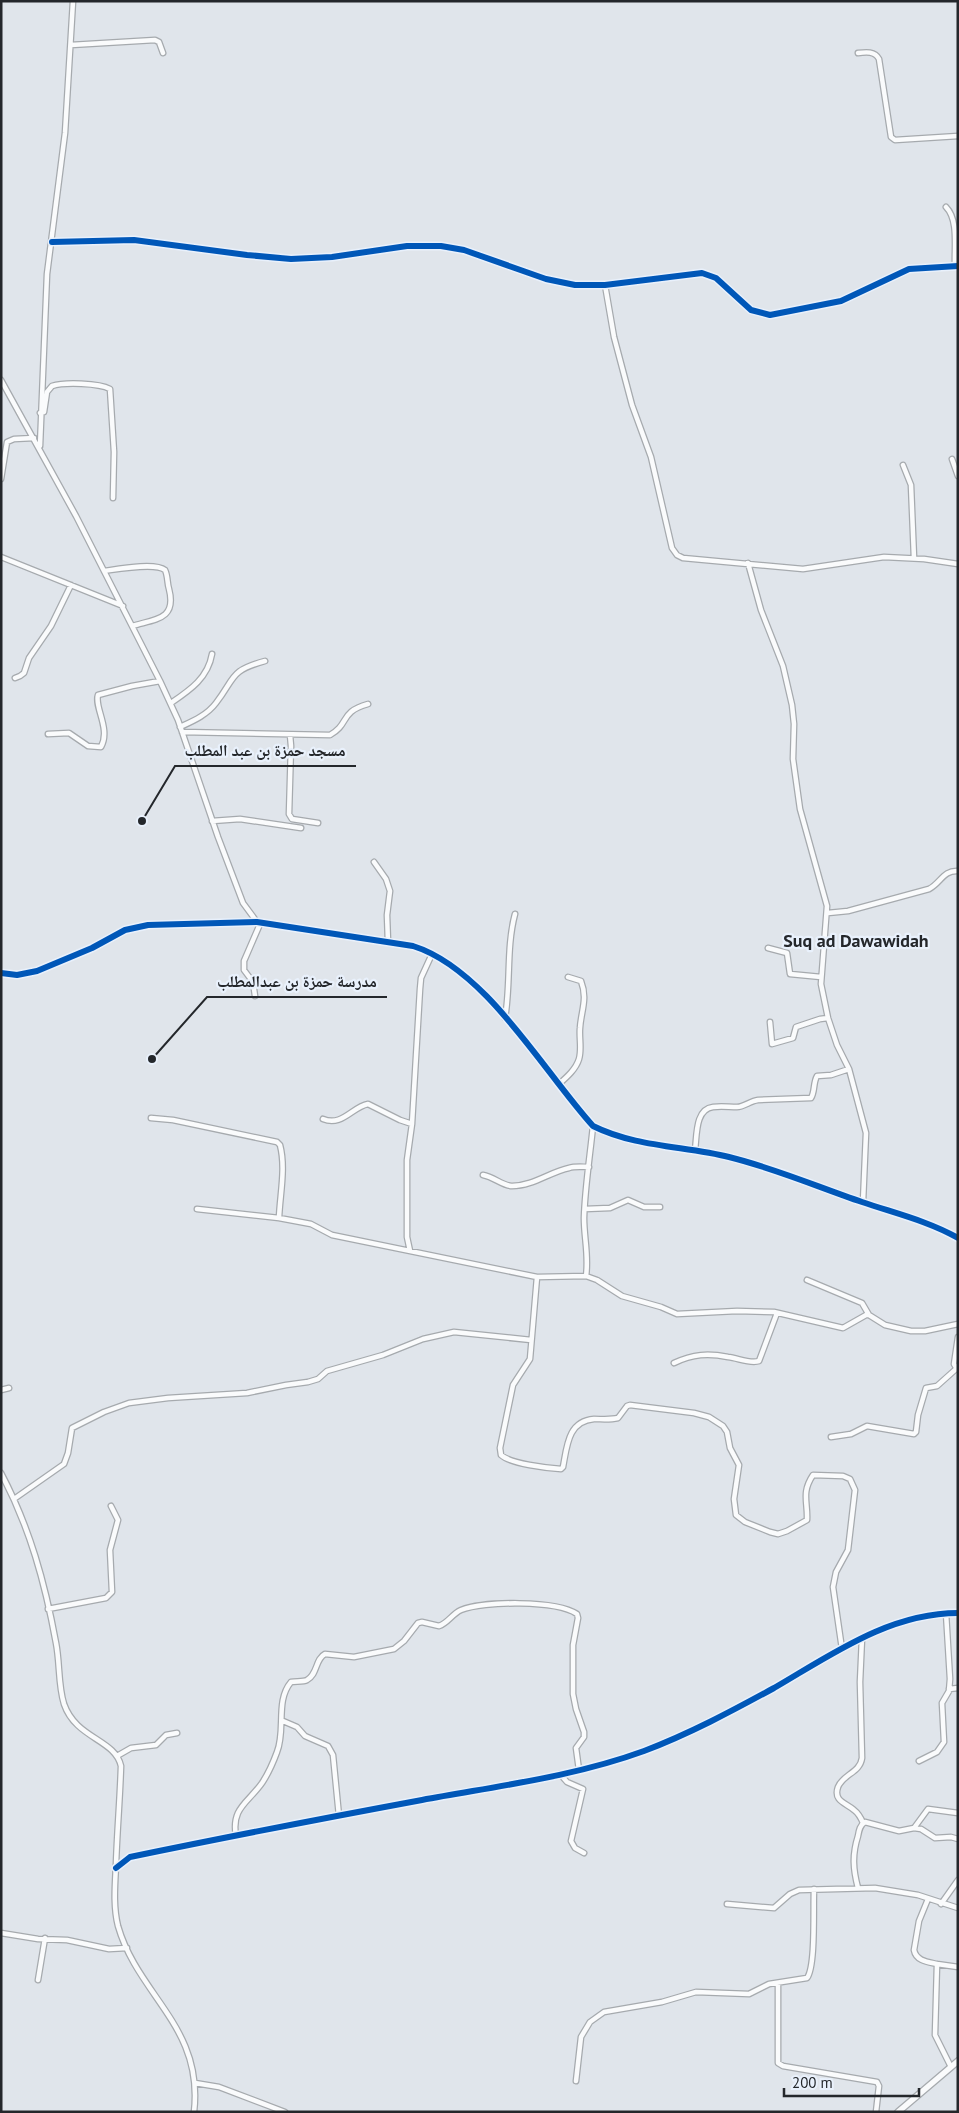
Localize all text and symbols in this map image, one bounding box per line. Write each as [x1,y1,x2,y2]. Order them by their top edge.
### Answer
callout: مسجد حمزة بن عبد المطلب [175,735,356,766]
text: مسجد حمزة بن عبد المطلب [185,740,345,760]
district label: Suq ad Dawawidah [783,929,929,952]
callout: مدرسة حمزة بن عبدالمطلب [207,966,387,997]
text: مدرسة حمزة بن عبدالمطلب [217,971,377,991]
scale bar [784,2066,919,2098]
text: 200 m [792,2073,833,2092]

